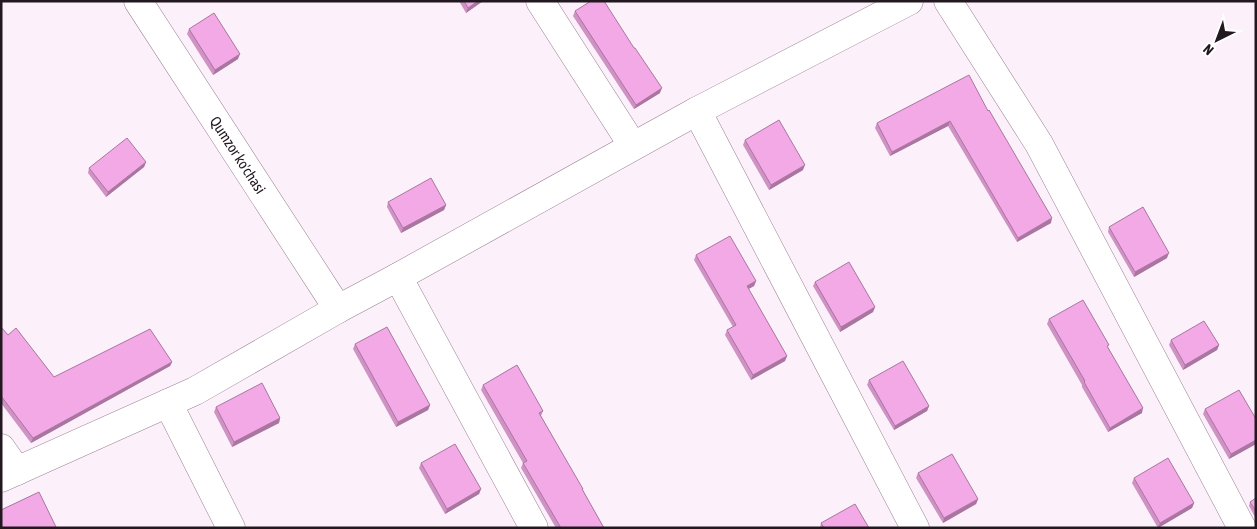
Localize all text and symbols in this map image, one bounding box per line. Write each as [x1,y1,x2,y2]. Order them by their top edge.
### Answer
north arrow [1192,15,1242,65]
text: N [1200,41,1217,58]
street label: Qumzor ko'chasi [207,113,269,197]

